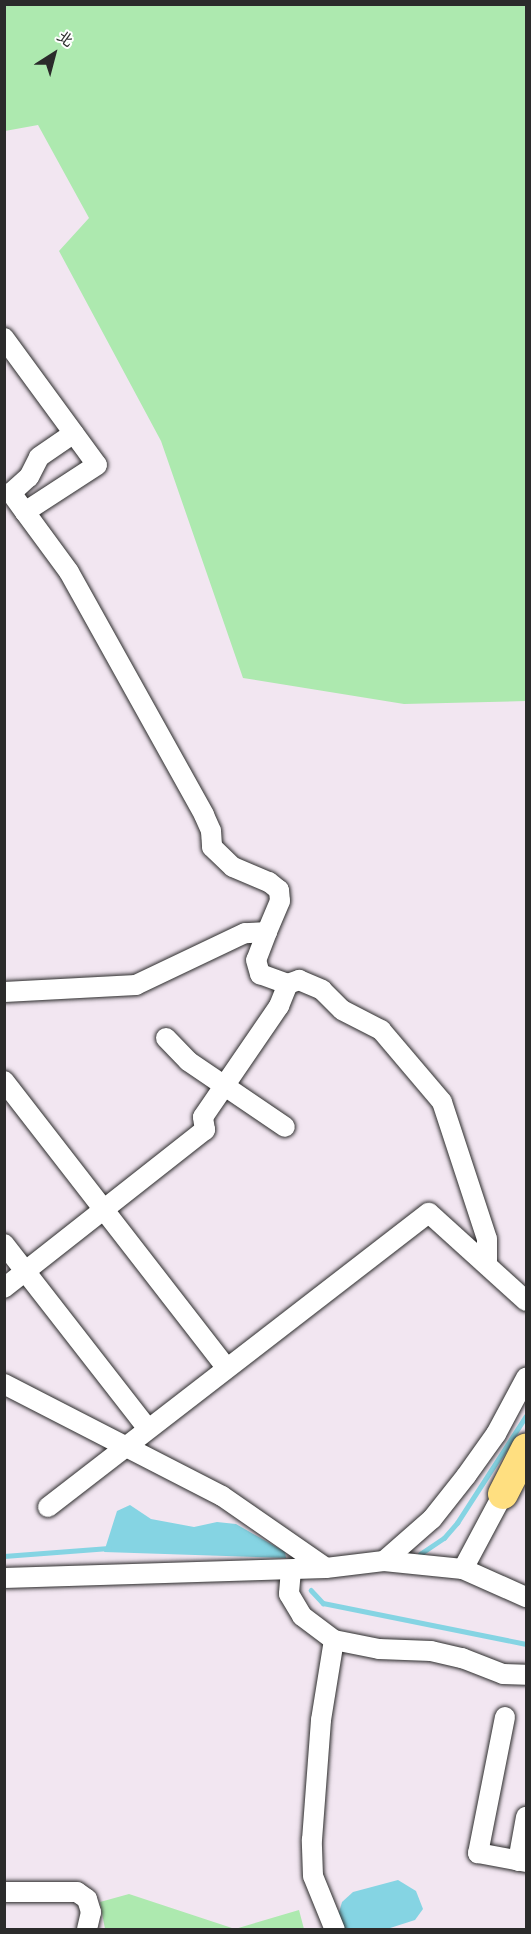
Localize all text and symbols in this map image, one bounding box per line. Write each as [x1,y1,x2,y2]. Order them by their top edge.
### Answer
north arrow [24,24,84,84]
text: 北 [51,25,78,54]

